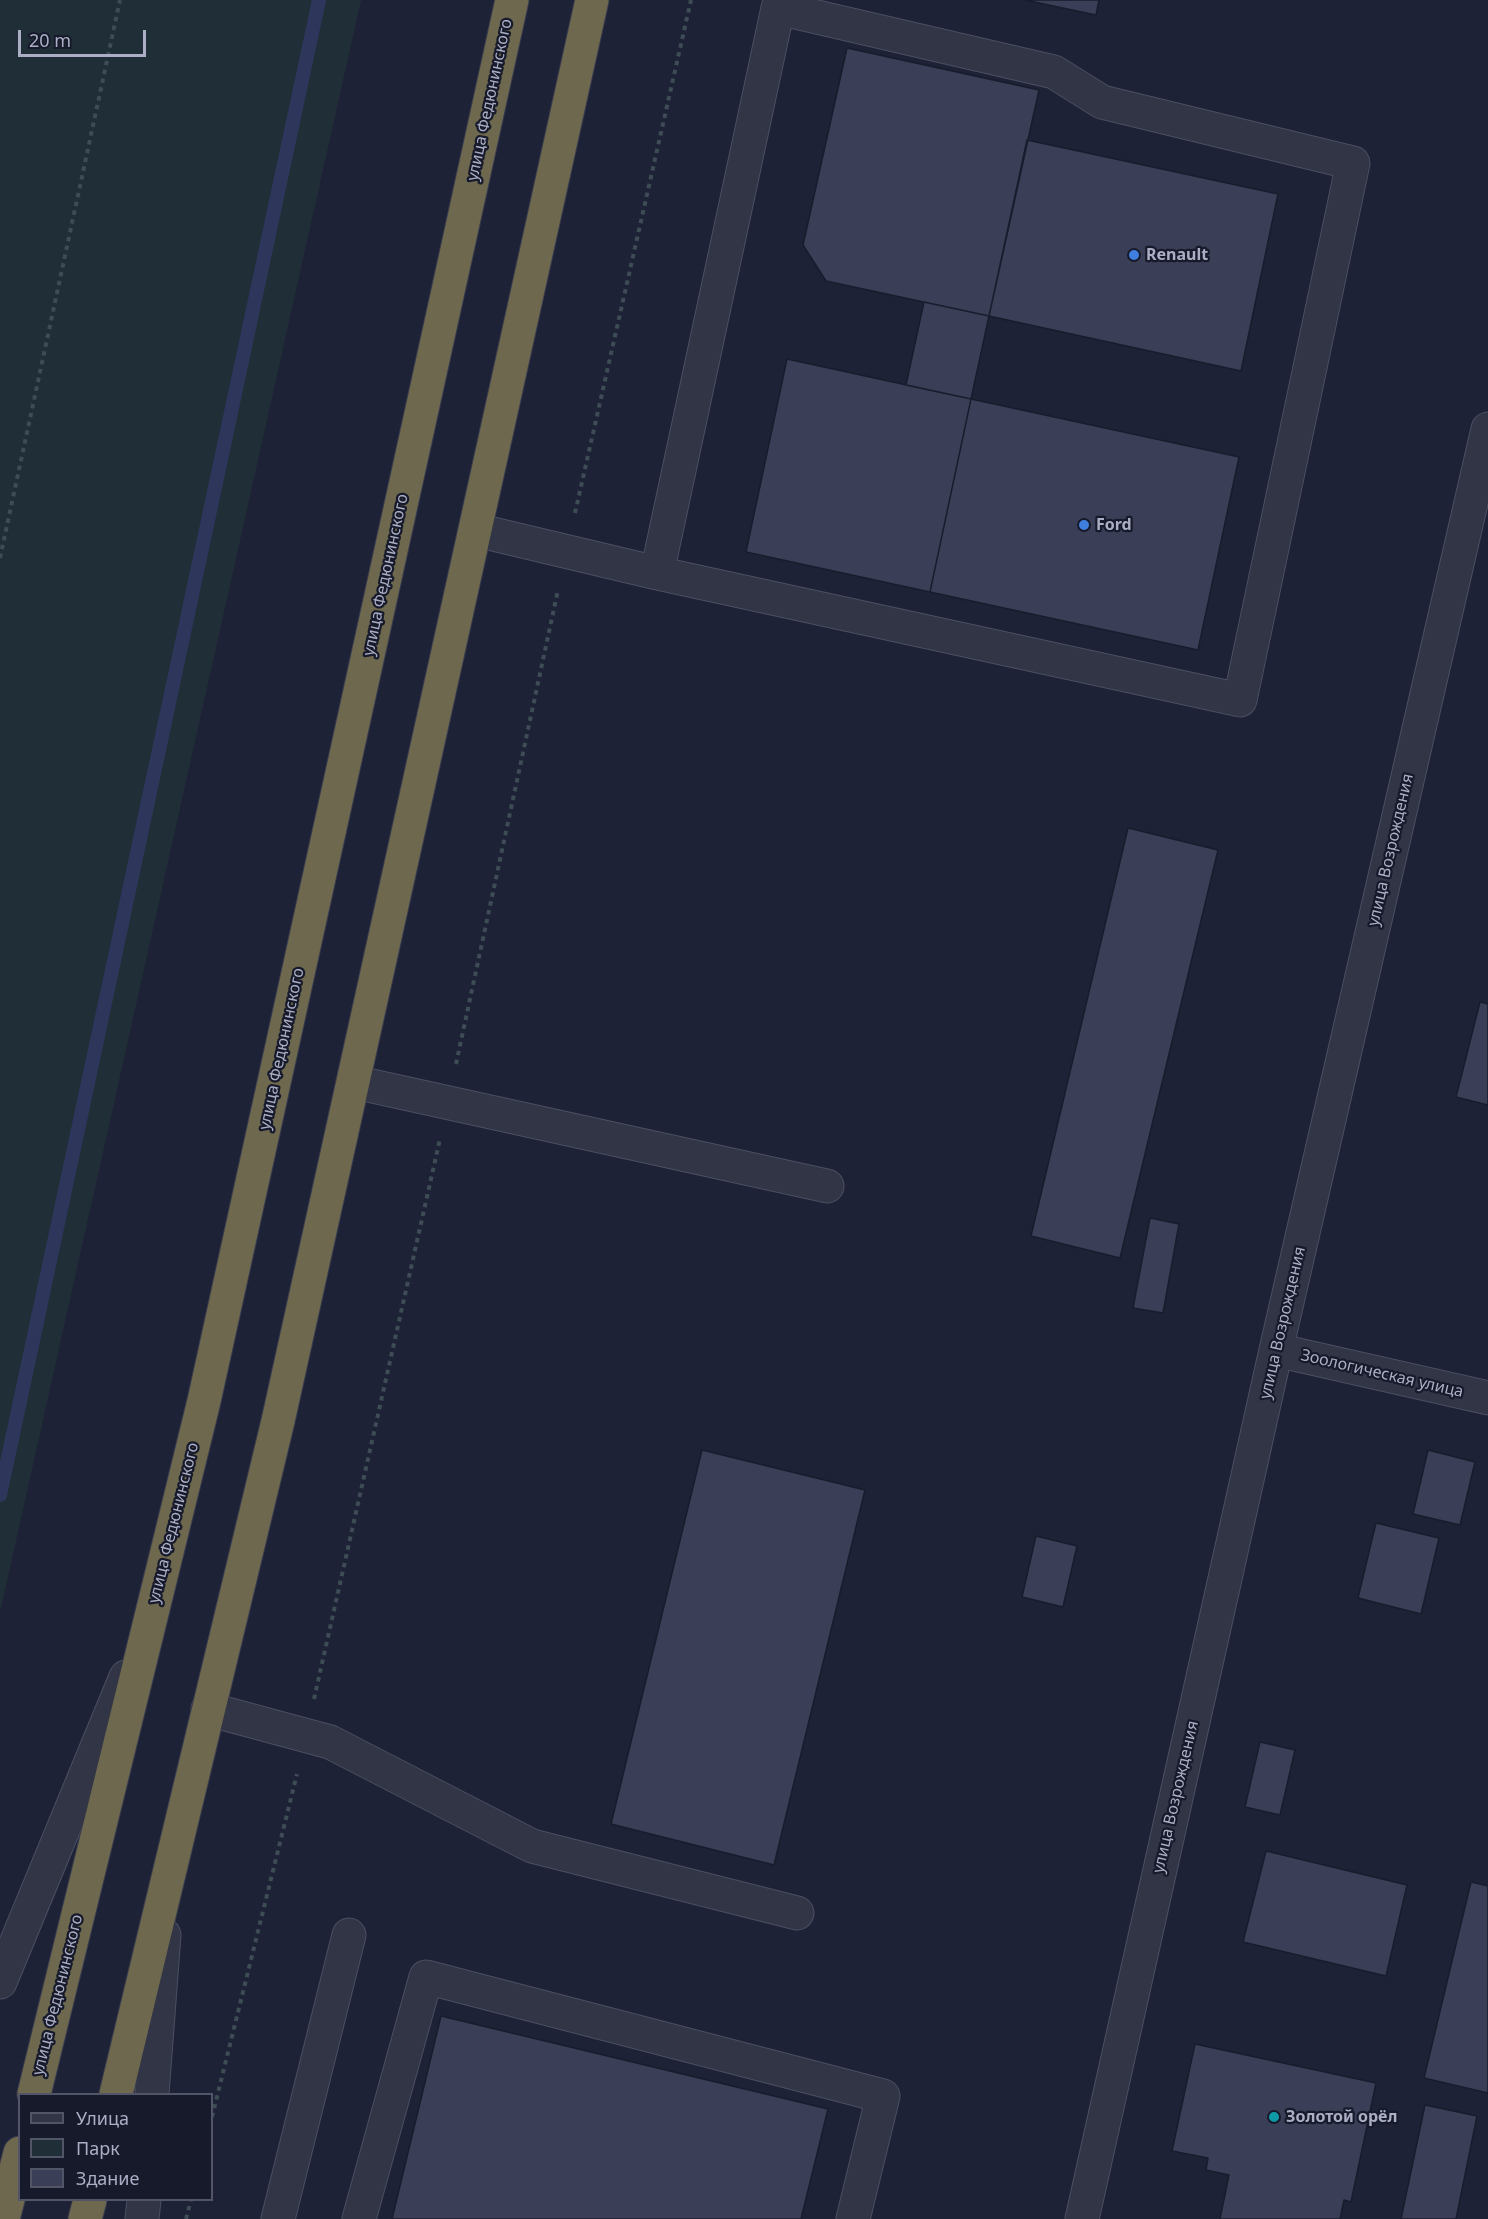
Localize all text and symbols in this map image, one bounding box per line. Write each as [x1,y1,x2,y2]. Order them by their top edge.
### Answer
street label: улица Федюнинского [463,17,517,183]
scale bar [21,18,148,56]
text: 20 m [29,28,71,52]
place label: Renault [1146,245,1208,265]
marker: Renault [1127,248,1141,262]
street label: улица Федюнинского [359,492,413,658]
place label: Ford [1096,515,1132,535]
marker: Ford [1077,518,1091,532]
street label: улица Возрождения [1364,772,1418,928]
street label: улица Федюнинского [255,966,309,1132]
street label: улица Возрождения [1256,1245,1310,1401]
street label: Зоологическая улица [1299,1346,1465,1402]
street label: улица Федюнинского [145,1441,203,1605]
street label: улица Возрождения [1149,1719,1203,1875]
street label: улица Федюнинского [29,1913,87,2077]
legend [18,2093,213,2201]
text: Улица [76,2106,129,2130]
place label: Золотой орёл [1286,2107,1397,2127]
marker: Золотой орёл [1267,2110,1281,2124]
text: Парк [76,2136,120,2160]
text: Здание [76,2166,139,2190]

